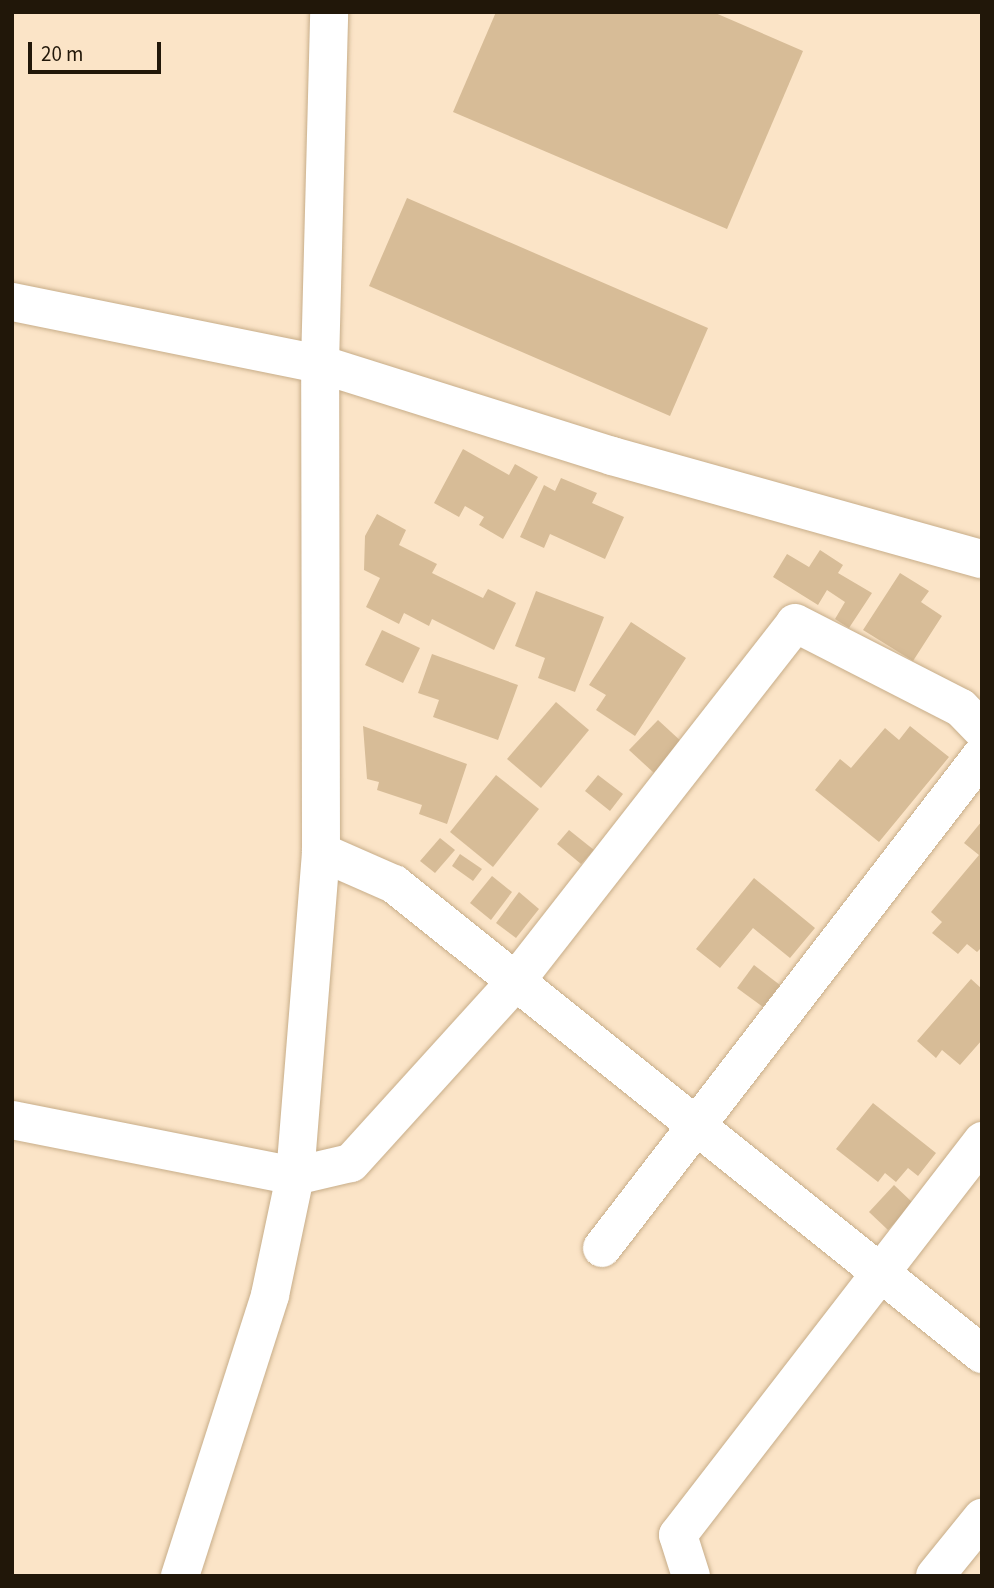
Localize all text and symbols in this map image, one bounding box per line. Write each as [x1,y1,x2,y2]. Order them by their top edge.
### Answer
scale bar [32,28,164,72]
text: 20 m [41,39,83,69]

